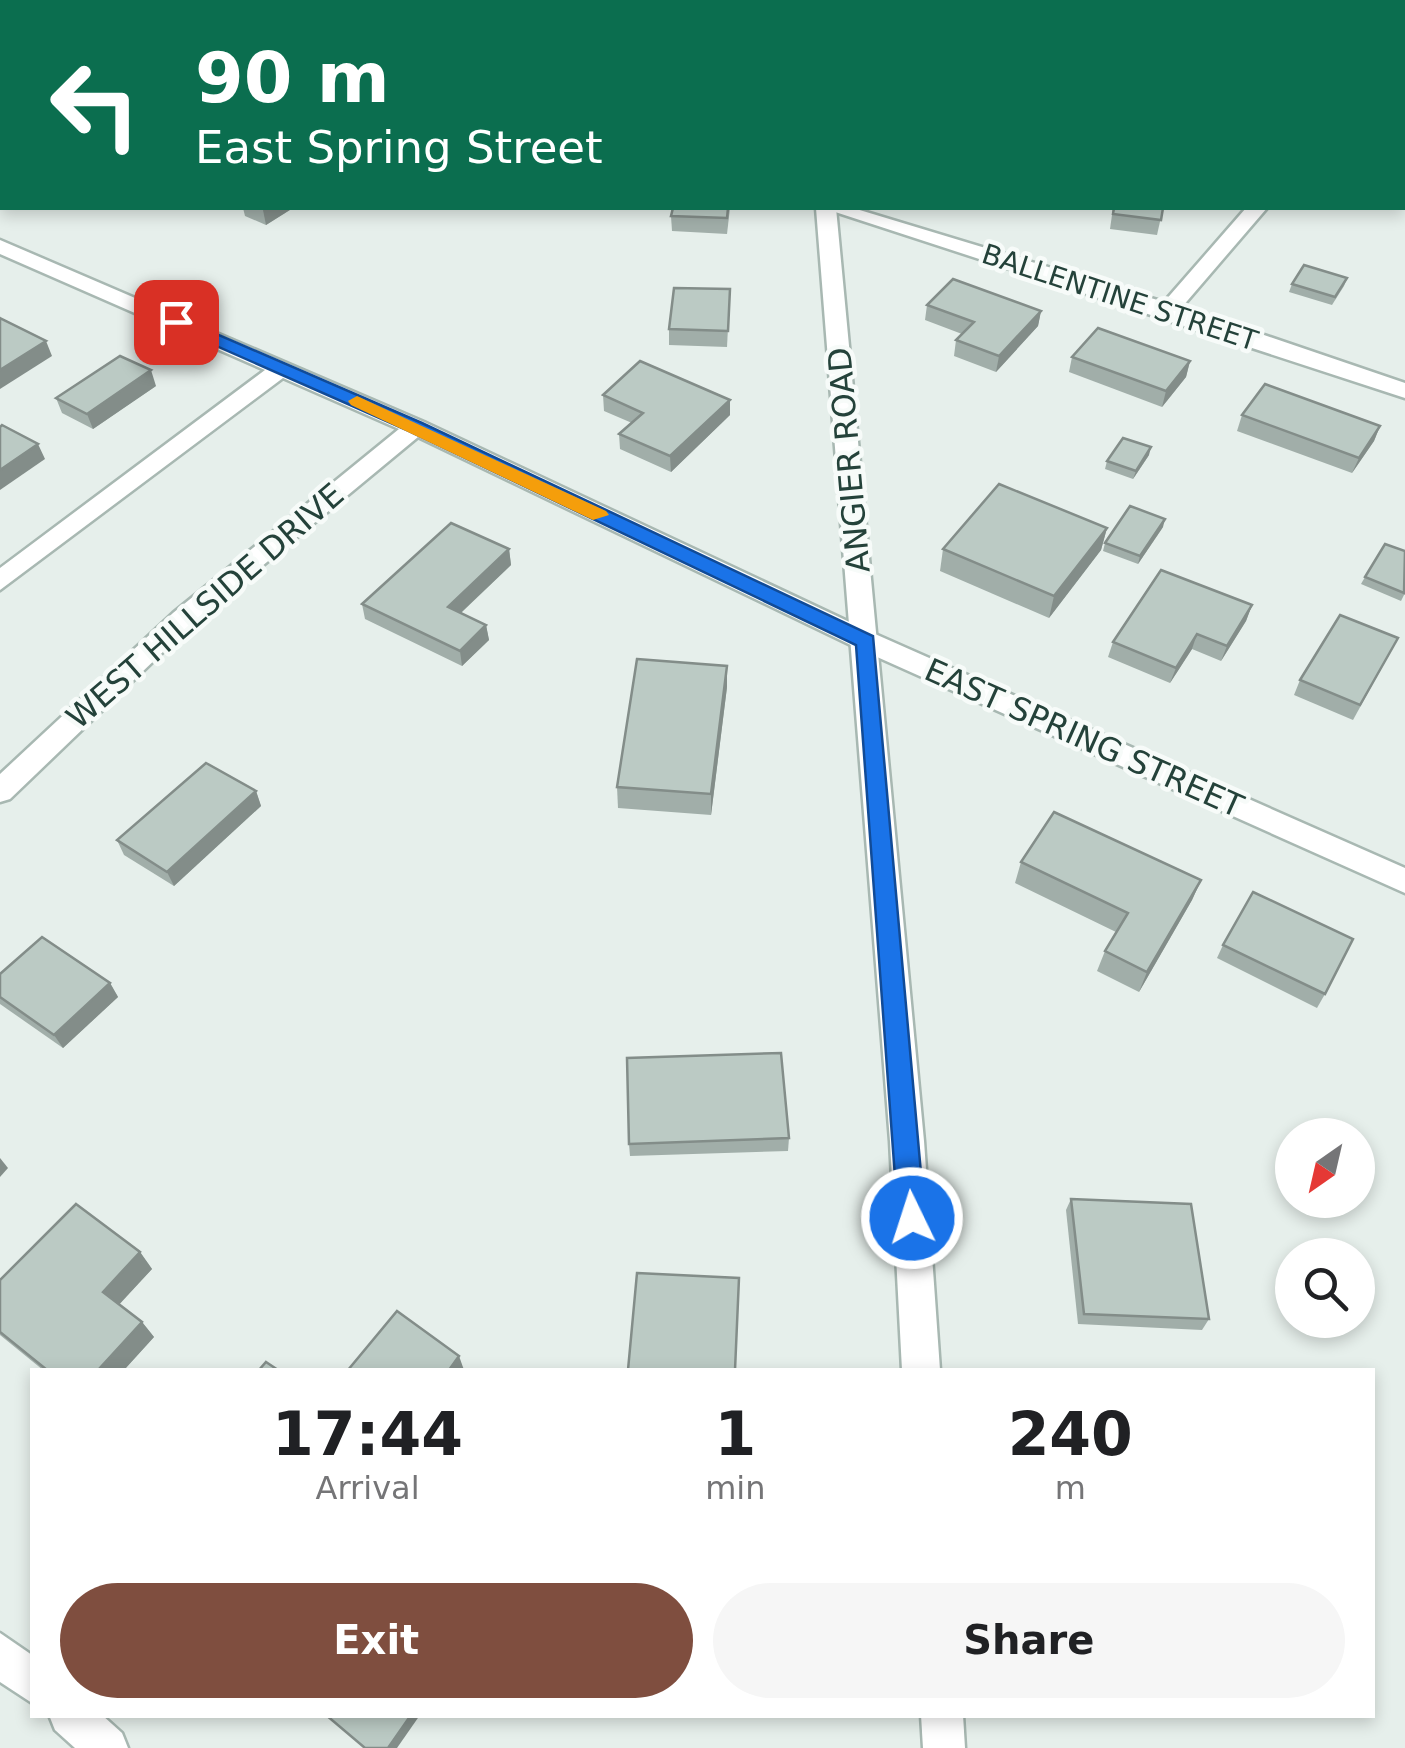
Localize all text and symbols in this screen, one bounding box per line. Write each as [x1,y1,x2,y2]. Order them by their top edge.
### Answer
text: 90 m [195,37,390,119]
icon: left [30,40,160,170]
text: East Spring Street [195,121,603,174]
street label: BALLENTINE STREET [978,237,1263,358]
pin [134,280,219,365]
icon: arrive [149,295,204,350]
street label: ANGIER ROAD [820,346,878,574]
street label: WEST HILLSIDE DRIVE [59,475,351,737]
street label: EAST SPRING STREET [919,651,1249,826]
north arrow [1275,1118,1375,1218]
map controls [1275,1118,1375,1338]
position arrow [860,1166,964,1270]
button: search [1275,1238,1375,1338]
text: 17:44 [272,1399,463,1469]
text: 1 [714,1399,756,1469]
text: 240 [1008,1399,1133,1469]
text: Arrival [316,1469,420,1507]
text: min [705,1469,766,1507]
text: m [1055,1469,1086,1507]
button: Exit [60,1583,693,1698]
button: Share [713,1583,1345,1698]

